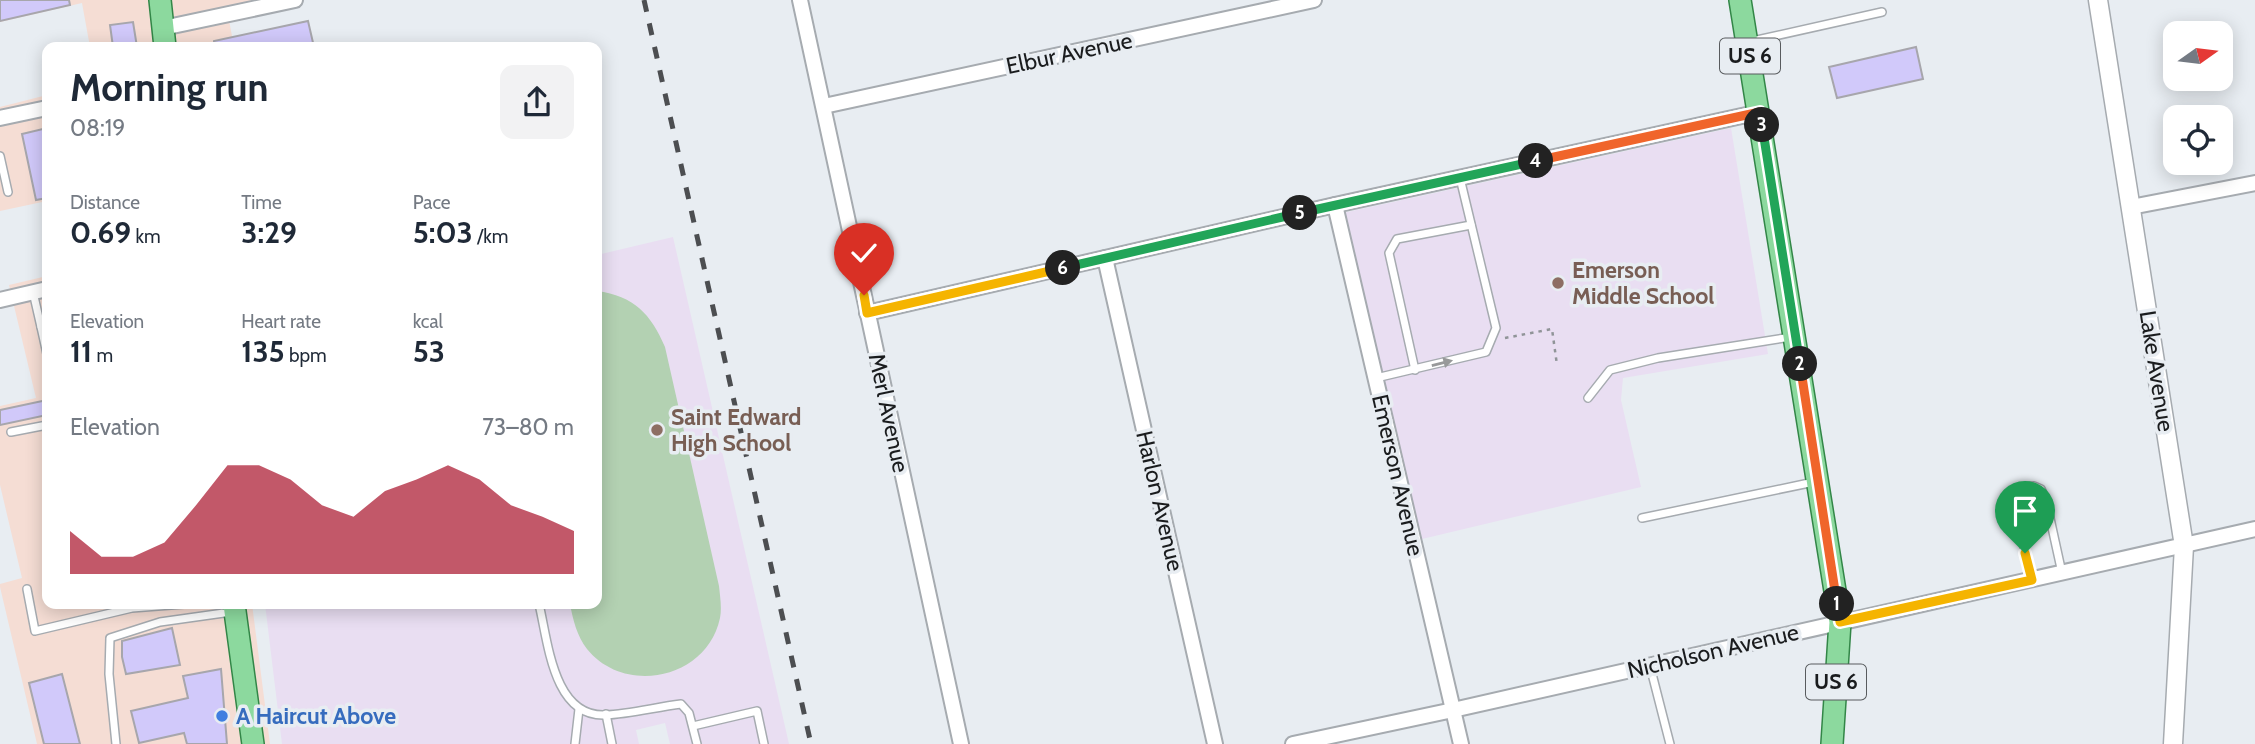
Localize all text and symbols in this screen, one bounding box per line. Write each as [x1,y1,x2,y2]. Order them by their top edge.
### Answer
north arrow [2163,21,2233,91]
map controls [2163,21,2233,175]
street label: Elbur Avenue [1003,26,1135,80]
road number: US 6 [1720,38,1780,74]
text: Morning run [70,64,269,111]
button: share [500,65,574,139]
button: locate [2163,105,2233,175]
pin: 3 [1744,108,1780,142]
text: 3 [1756,113,1767,136]
text: 08:19 [70,114,125,142]
pin: 4 [1518,144,1554,178]
text: 4 [1530,149,1541,172]
text: Distance [70,191,140,214]
text: Time [241,191,282,214]
text: Pace [413,191,451,214]
pin: 5 [1282,196,1318,230]
text: 5 [1294,201,1305,224]
text: 0.69 [70,214,131,251]
text: 3:29 [241,214,297,251]
text: 5:03 [413,214,473,251]
pin [834,223,894,295]
text: km [131,225,161,248]
text: /km [473,225,508,248]
icon: check [845,234,883,272]
pin: 6 [1046,250,1080,286]
text: 6 [1057,256,1068,279]
place label: Emerson Middle School [1572,256,1714,310]
marker: Emerson Middle School [1550,275,1566,291]
street label: Lake Avenue [2134,308,2180,434]
text: Elevation [70,310,144,333]
text: Heart rate [241,310,321,333]
text: kcal [413,310,443,333]
text: 11 [70,333,92,370]
text: 135 [241,333,285,370]
text: 53 [413,333,445,370]
text: m [92,344,113,367]
text: bpm [285,344,327,367]
pin: 2 [1783,346,1818,382]
street label: Merl Avenue [863,351,915,475]
text: 2 [1794,352,1805,375]
one-way arrow [1431,357,1453,368]
street label: Emerson Avenue [1366,392,1430,559]
place label: Saint Edward High School [671,403,802,457]
text: Elevation [70,413,160,441]
text: 73–80 m [482,413,574,441]
marker: Saint Edward High School [649,422,665,438]
street label: Harlon Avenue [1130,428,1190,574]
pin [1995,481,2055,553]
icon: arrive [2006,492,2044,530]
pin: 1 [1820,586,1854,622]
text: 1 [1833,592,1840,615]
street label: Nicholson Avenue [1625,618,1802,684]
road number: US 6 [1806,664,1866,700]
place label: A Haircut Above [236,702,396,730]
marker: A Haircut Above [214,708,230,724]

